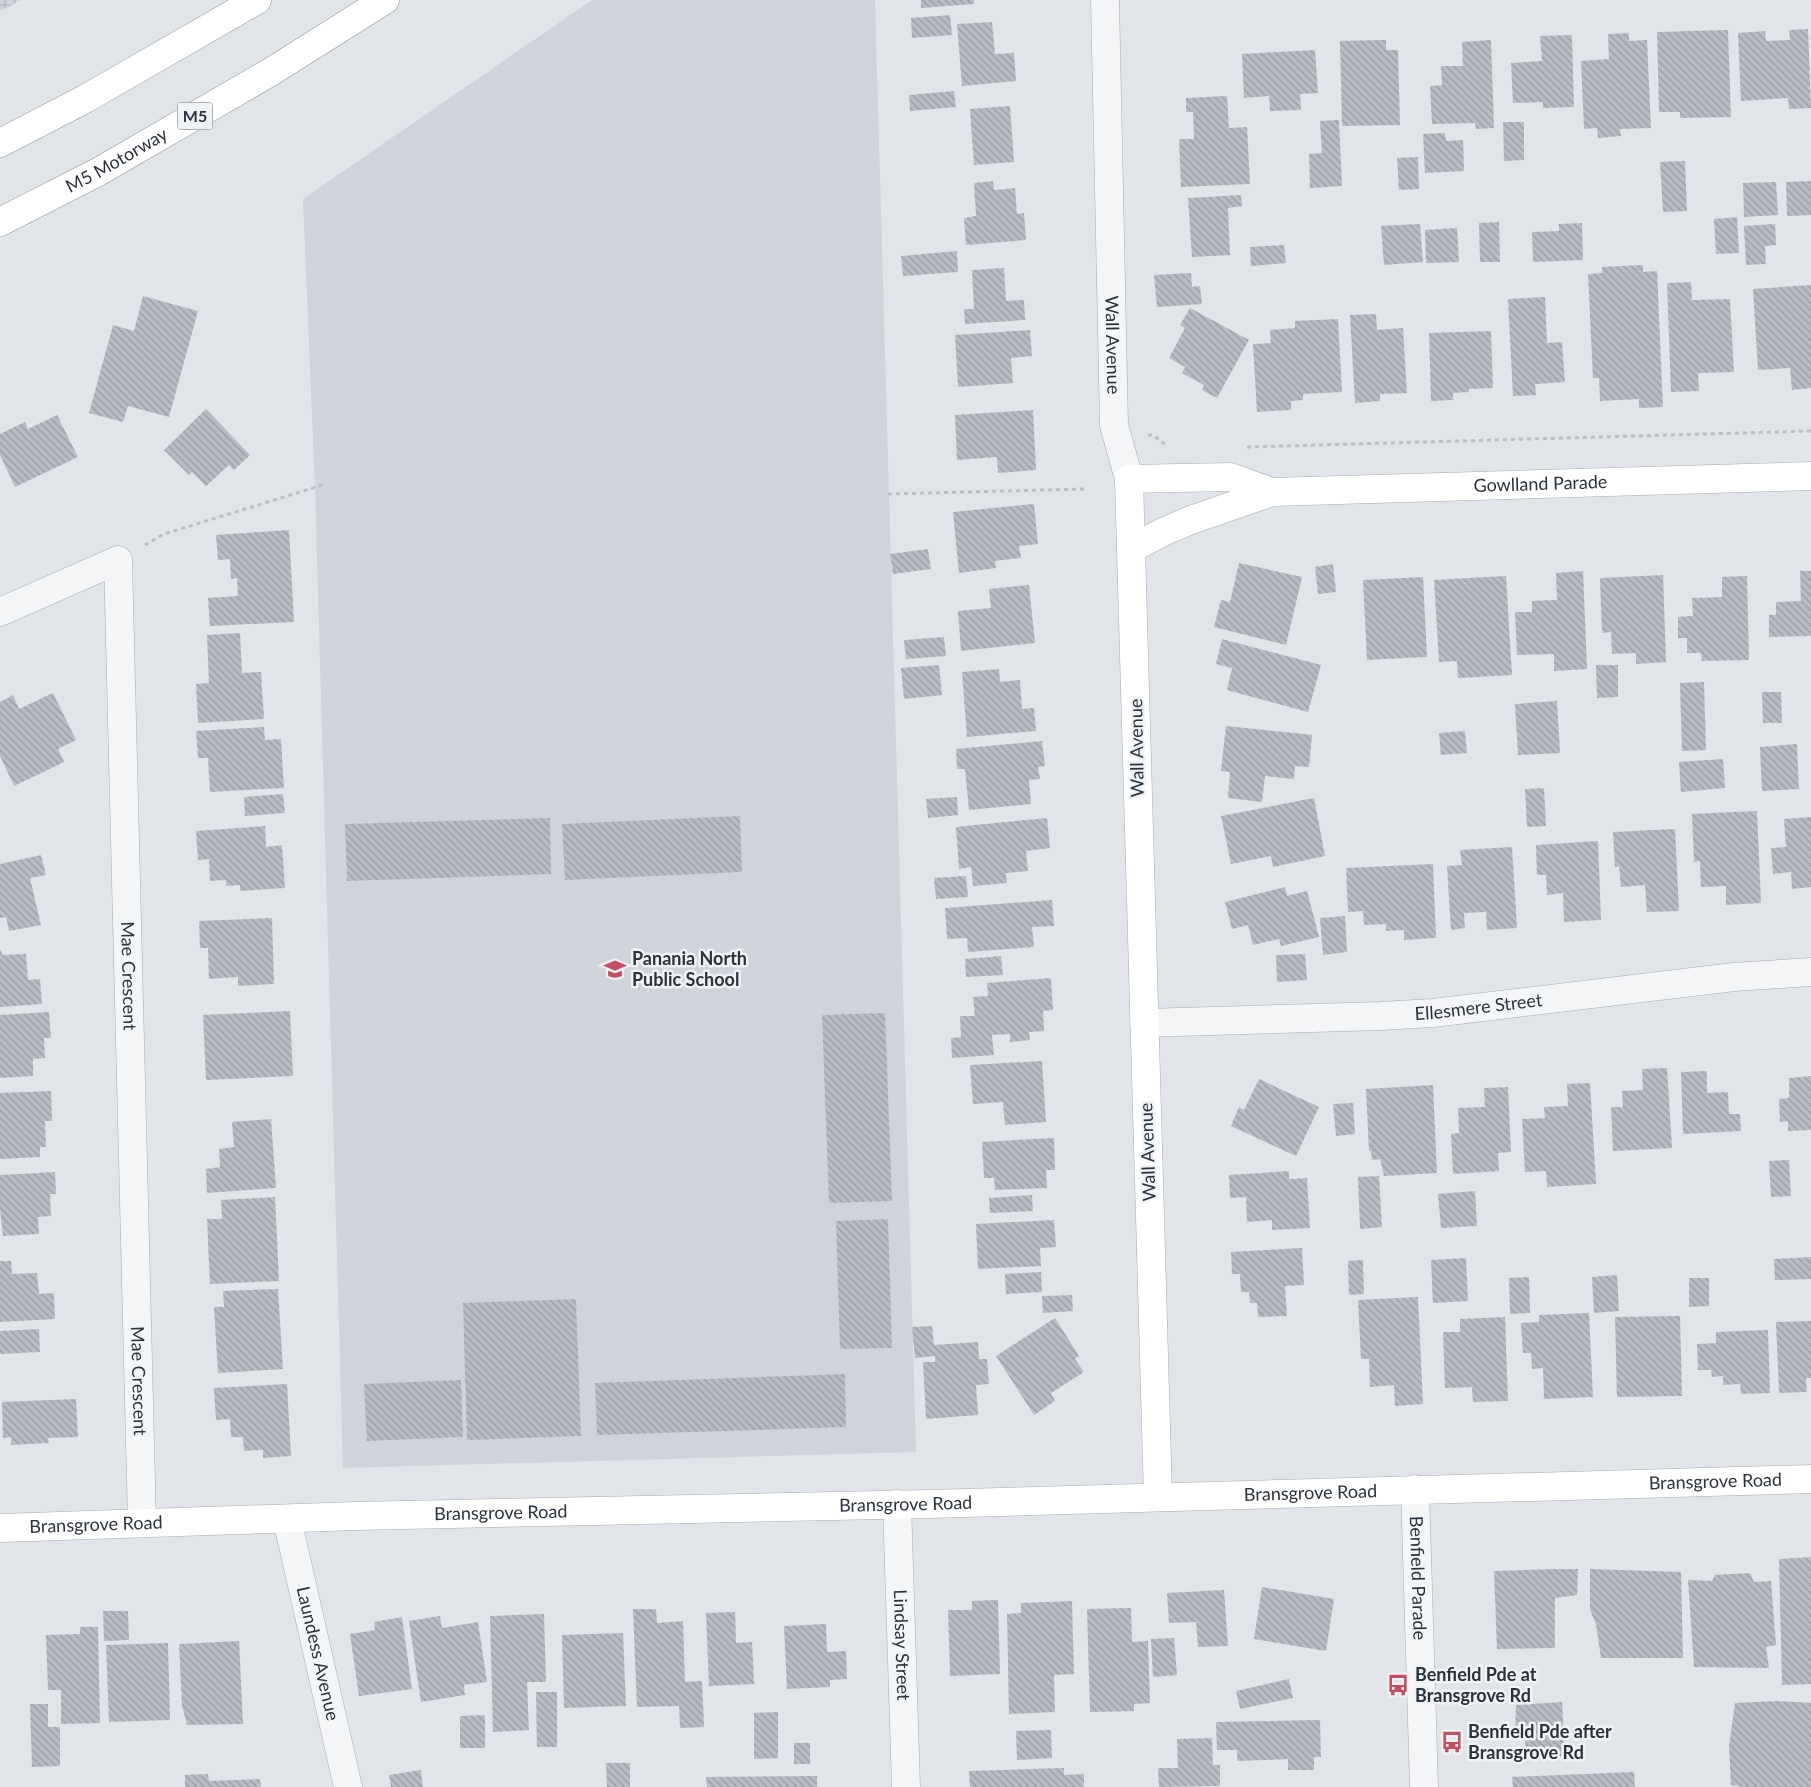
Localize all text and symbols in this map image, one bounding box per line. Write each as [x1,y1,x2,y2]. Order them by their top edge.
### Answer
road number: M5 [178,102,212,130]
street label: M5 Motorway [62,122,172,197]
street label: Wall Avenue [1101,295,1125,394]
street label: Gowlland Parade [1473,470,1608,496]
street label: Wall Avenue [1124,698,1148,798]
street label: Mae Crescent [117,921,142,1031]
place label: Panania North Public School [632,947,747,990]
school or university icon: Panania North Public School [602,956,628,982]
street label: Ellesmere Street [1414,988,1544,1024]
street label: Wall Avenue [1134,1102,1160,1202]
street label: Mae Crescent [127,1326,152,1436]
street label: Bransgrove Road [1648,1468,1782,1494]
street label: Bransgrove Road [1244,1479,1377,1505]
street label: Bransgrove Road [839,1491,973,1516]
street label: Bransgrove Road [434,1500,568,1524]
street label: Bransgrove Road [29,1511,163,1537]
street label: Benfield Parade [1406,1516,1432,1640]
street label: Laundess Avenue [293,1584,345,1723]
street label: Lindsay Street [890,1589,915,1701]
place label: Benfield Pde at Bransgrove Rd [1415,1663,1537,1706]
bus stop icon: Benfield Pde at Bransgrove Rd [1385,1672,1411,1698]
place label: Benfield Pde after Bransgrove Rd [1468,1720,1612,1763]
bus stop icon: Benfield Pde after Bransgrove Rd [1439,1729,1465,1755]

